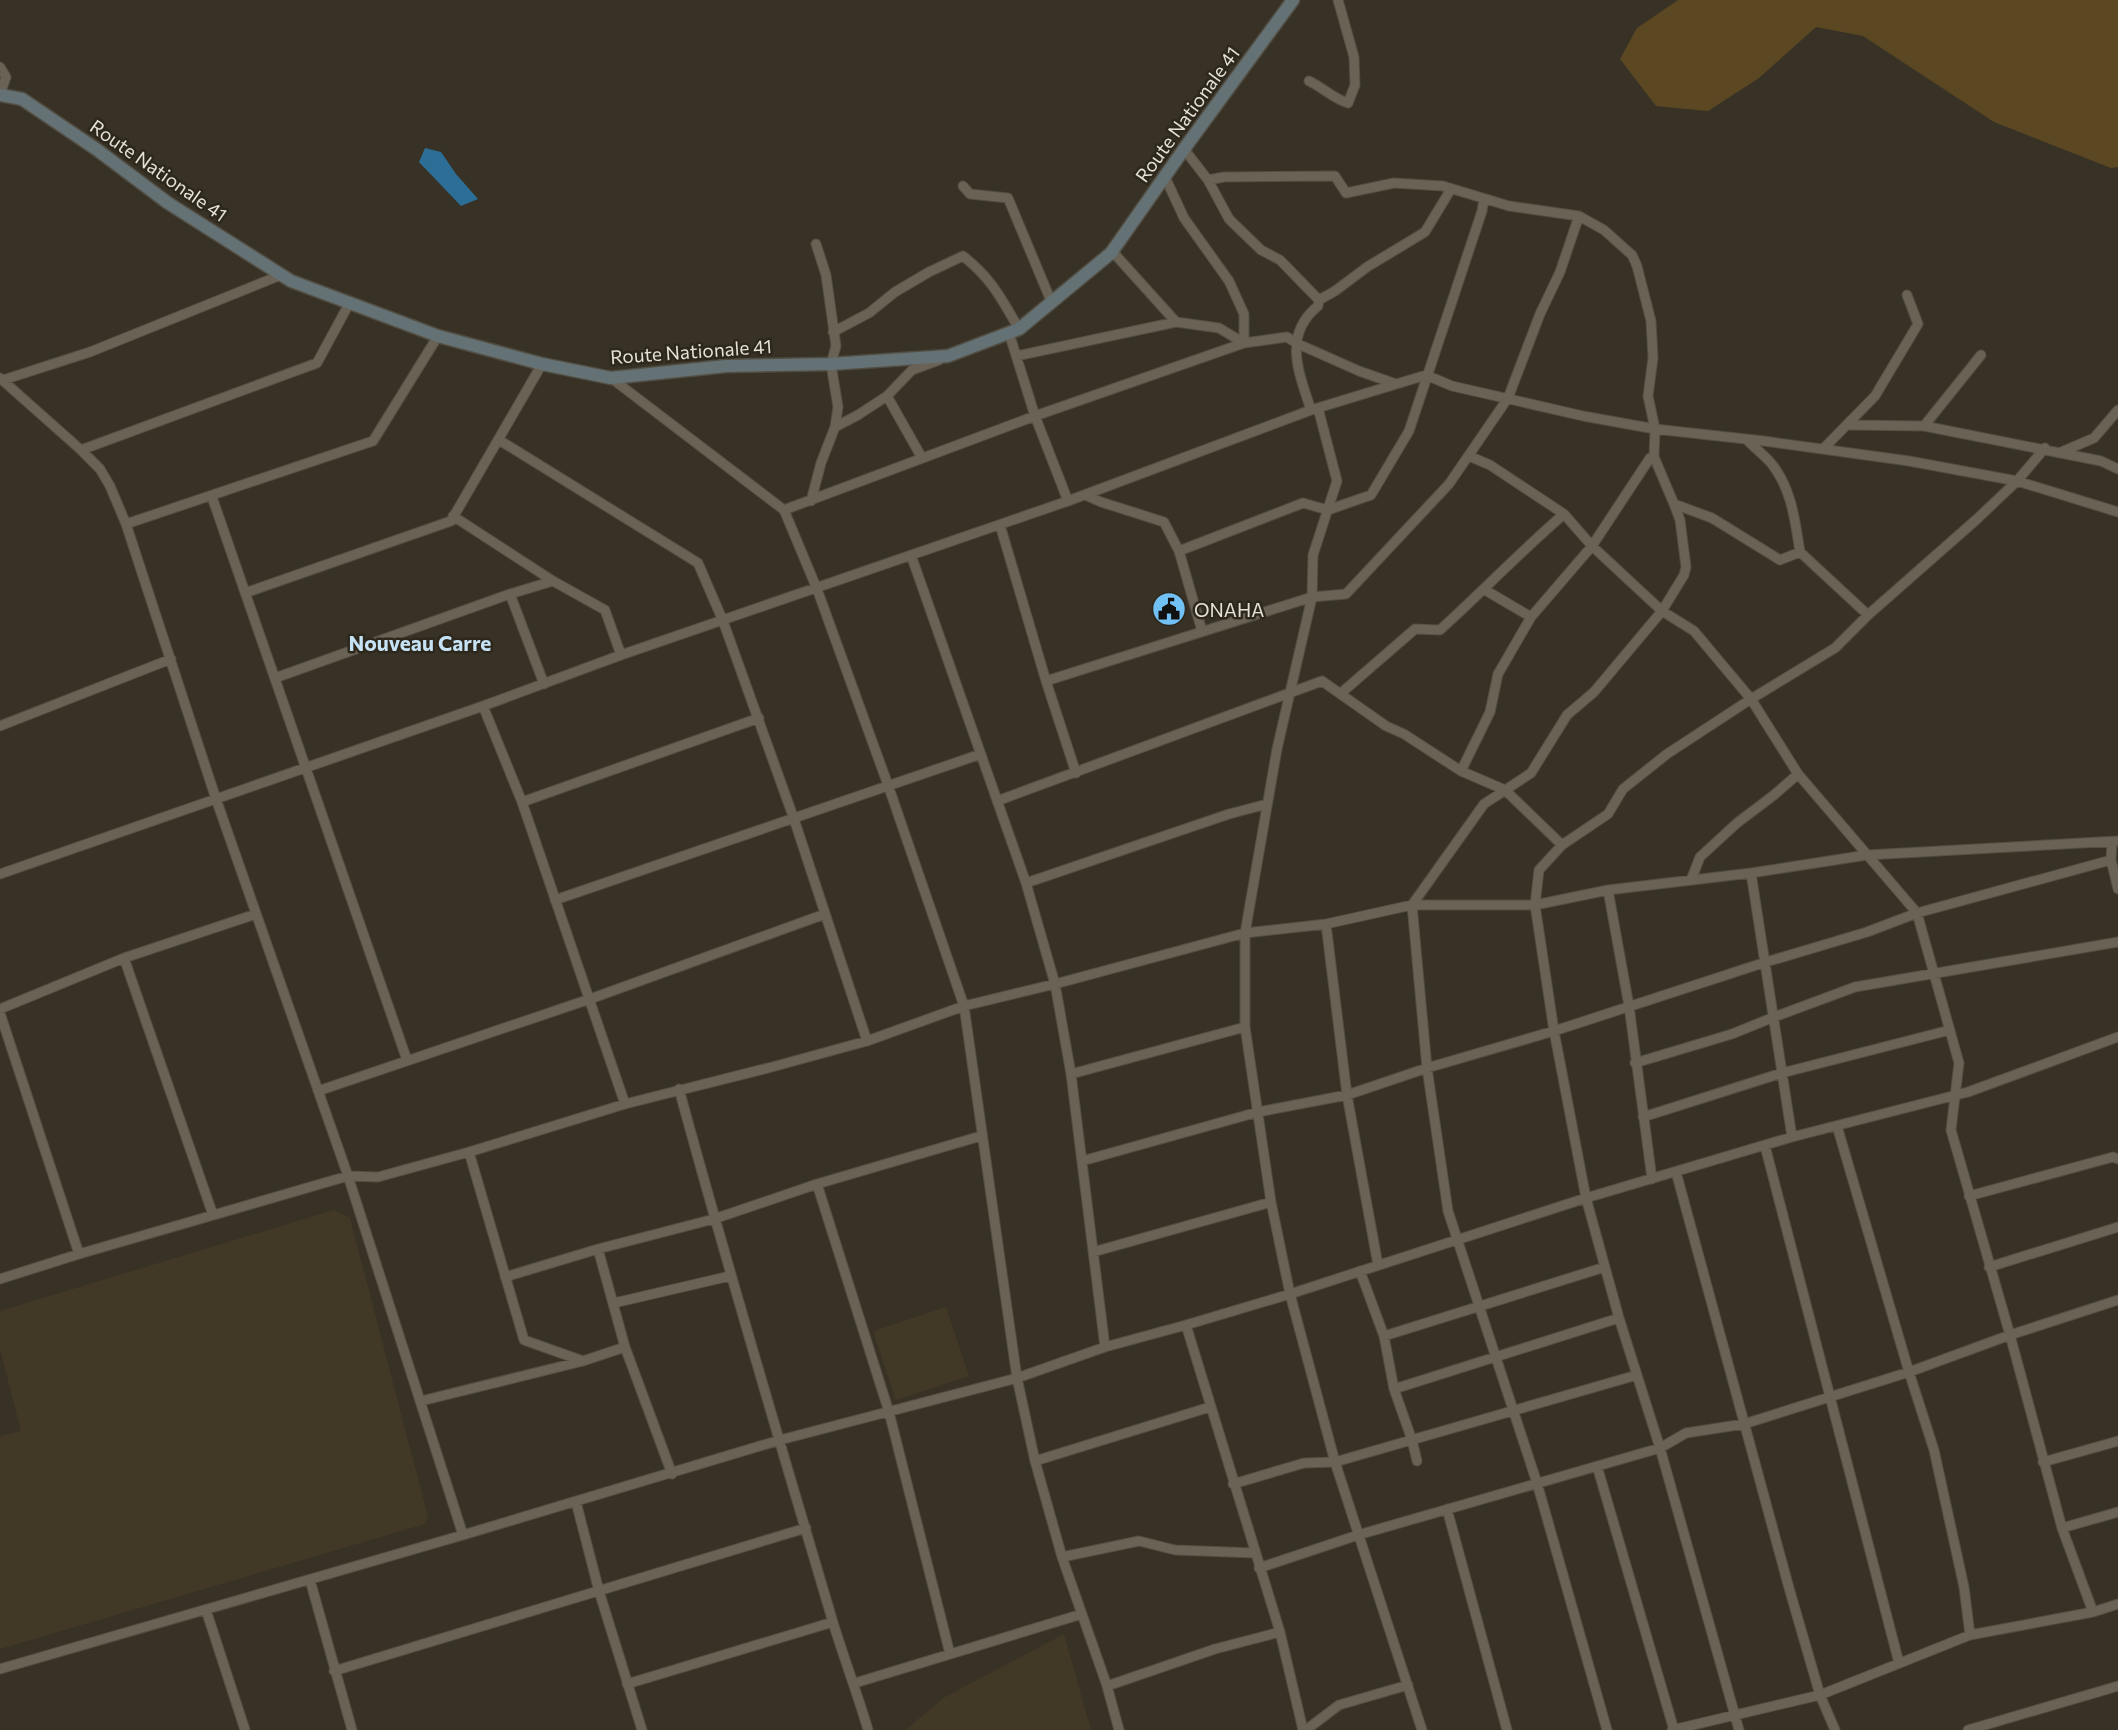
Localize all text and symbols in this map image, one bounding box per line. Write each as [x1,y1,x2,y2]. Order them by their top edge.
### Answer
street label: Route Nationale 41 [1130,42,1244,186]
street label: Route Nationale 41 [86,114,232,226]
street label: Route Nationale 41 [609,334,773,368]
public building icon: ONAHA [1150,590,1188,628]
place label: ONAHA [1194,598,1264,621]
district label: Nouveau Carre [349,630,491,655]

